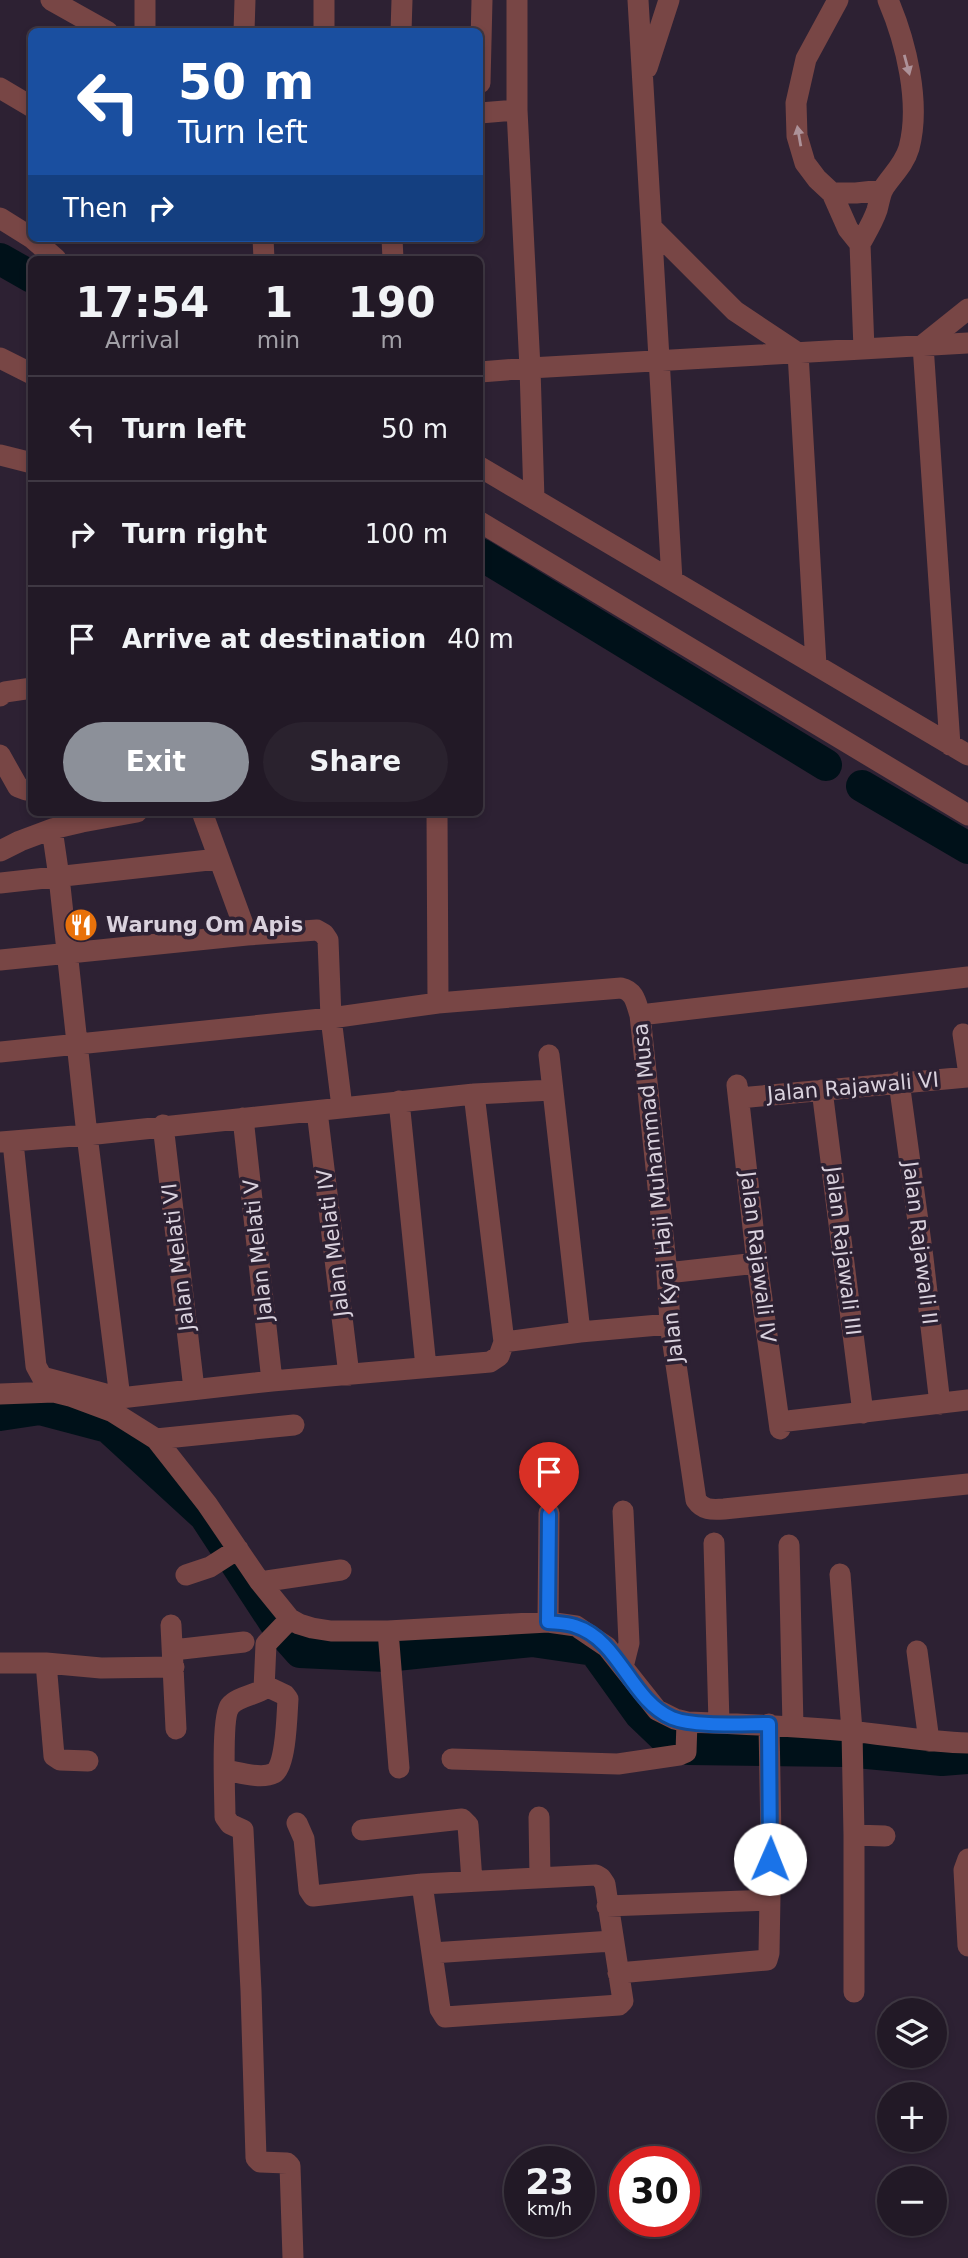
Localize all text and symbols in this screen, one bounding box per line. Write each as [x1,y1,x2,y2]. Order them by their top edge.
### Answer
text: 50 m [178,54,314,111]
one-way arrow [903,55,913,76]
icon: left [63,56,154,147]
text: Turn left [178,113,308,151]
one-way arrow [793,125,804,147]
icon: right [142,189,180,227]
text: Then [63,193,128,223]
text: 17:54 [76,278,209,327]
text: 1 [264,278,293,327]
text: 190 [348,278,435,327]
text: Arrival [105,327,180,353]
text: min [257,327,300,353]
text: m [380,327,403,353]
icon: left [63,410,101,448]
text: Turn left [122,414,246,444]
text: 50 m [381,414,448,444]
icon: right [63,515,101,553]
text: Turn right [122,519,267,549]
text: 100 m [365,519,448,549]
icon: arrive [63,620,101,658]
text: Arrive at destination [122,624,426,654]
text: 40 m [447,624,514,654]
button: Exit [63,722,249,802]
button: Share [263,722,448,802]
restaurant icon: Warung Om Apis [62,906,100,944]
place label: Warung Om Apis [106,913,303,937]
street label: Jalan Kyai Haji Muhammad Musa [628,1022,688,1366]
street label: Jalan Rajawali VI [764,1068,940,1107]
street label: Jalan Rajawali II [898,1158,942,1326]
street label: Jalan Rajawali III [820,1163,865,1337]
street label: Jalan Melati IV [312,1167,354,1320]
street label: Jalan Rajawali IV [735,1168,780,1345]
street label: Jalan Melati V [239,1177,278,1324]
street label: Jalan Melati VI [157,1182,199,1334]
pin [519,1442,579,1514]
icon: arrive [530,1453,568,1491]
position arrow [733,1822,807,1896]
map controls [877,1998,947,2236]
button: layers [877,1998,947,2068]
button: + [877,2082,947,2152]
speed limit sign: 30 [609,2146,700,2237]
text: 23 [525,2162,574,2202]
button: − [877,2166,947,2236]
text: km/h [527,2198,572,2219]

